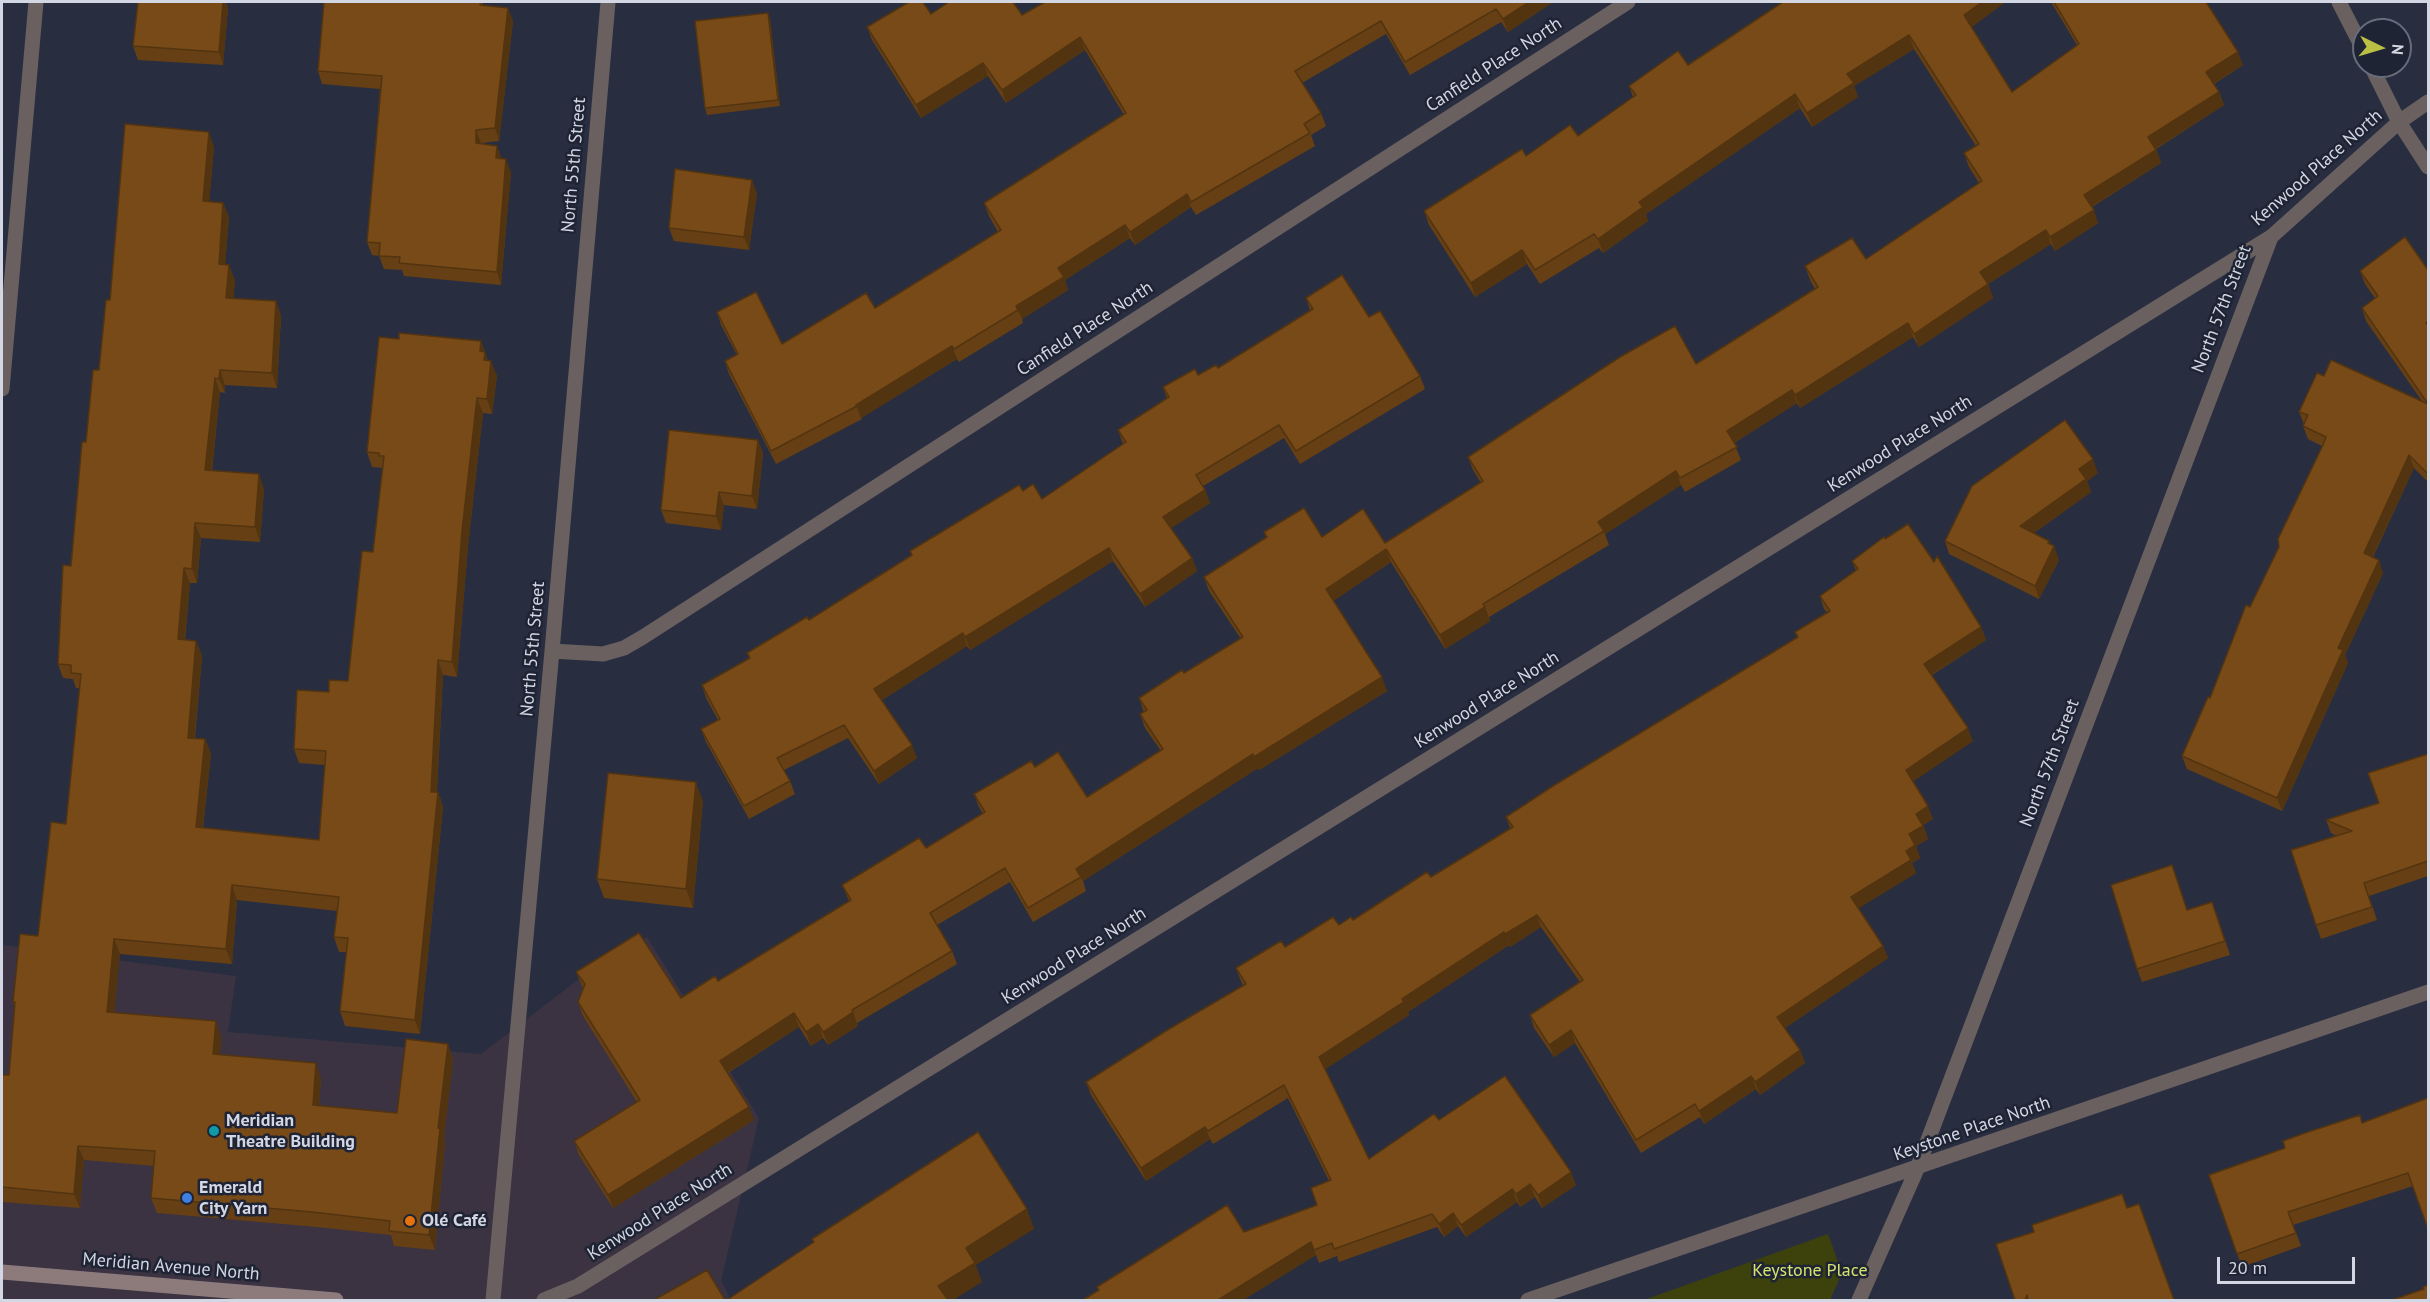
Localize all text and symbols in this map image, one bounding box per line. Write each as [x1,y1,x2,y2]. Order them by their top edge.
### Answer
street label: Canfield Place North [1422,13,1566,117]
north arrow [2352,18,2412,78]
text: N [2388,43,2408,55]
street label: North 55th Street [557,97,591,233]
street label: Kenwood Place North [2247,105,2387,231]
street label: North 57th Street [2188,242,2256,376]
street label: Canfield Place North [1013,277,1157,381]
street label: Kenwood Place North [1824,391,1976,497]
street label: North 55th Street [516,581,550,717]
street label: Kenwood Place North [1411,647,1563,753]
street label: North 57th Street [2016,696,2084,830]
street label: Kenwood Place North [998,903,1150,1009]
street label: Keystone Place North [1891,1092,2053,1166]
place label: Meridian Theatre Building [226,1110,355,1152]
marker: Meridian Theatre Building [207,1124,221,1138]
street label: Kenwood Place North [584,1159,736,1265]
place label: Emerald City Yarn [199,1177,267,1220]
marker: Emerald City Yarn [180,1191,194,1205]
place label: Olé Café [422,1210,487,1232]
marker: Olé Café [403,1214,417,1228]
scale bar [2220,1245,2358,1283]
street label: Meridian Avenue North [81,1248,261,1286]
text: 20 m [2228,1256,2267,1279]
park label: Keystone Place [1752,1260,1868,1282]

